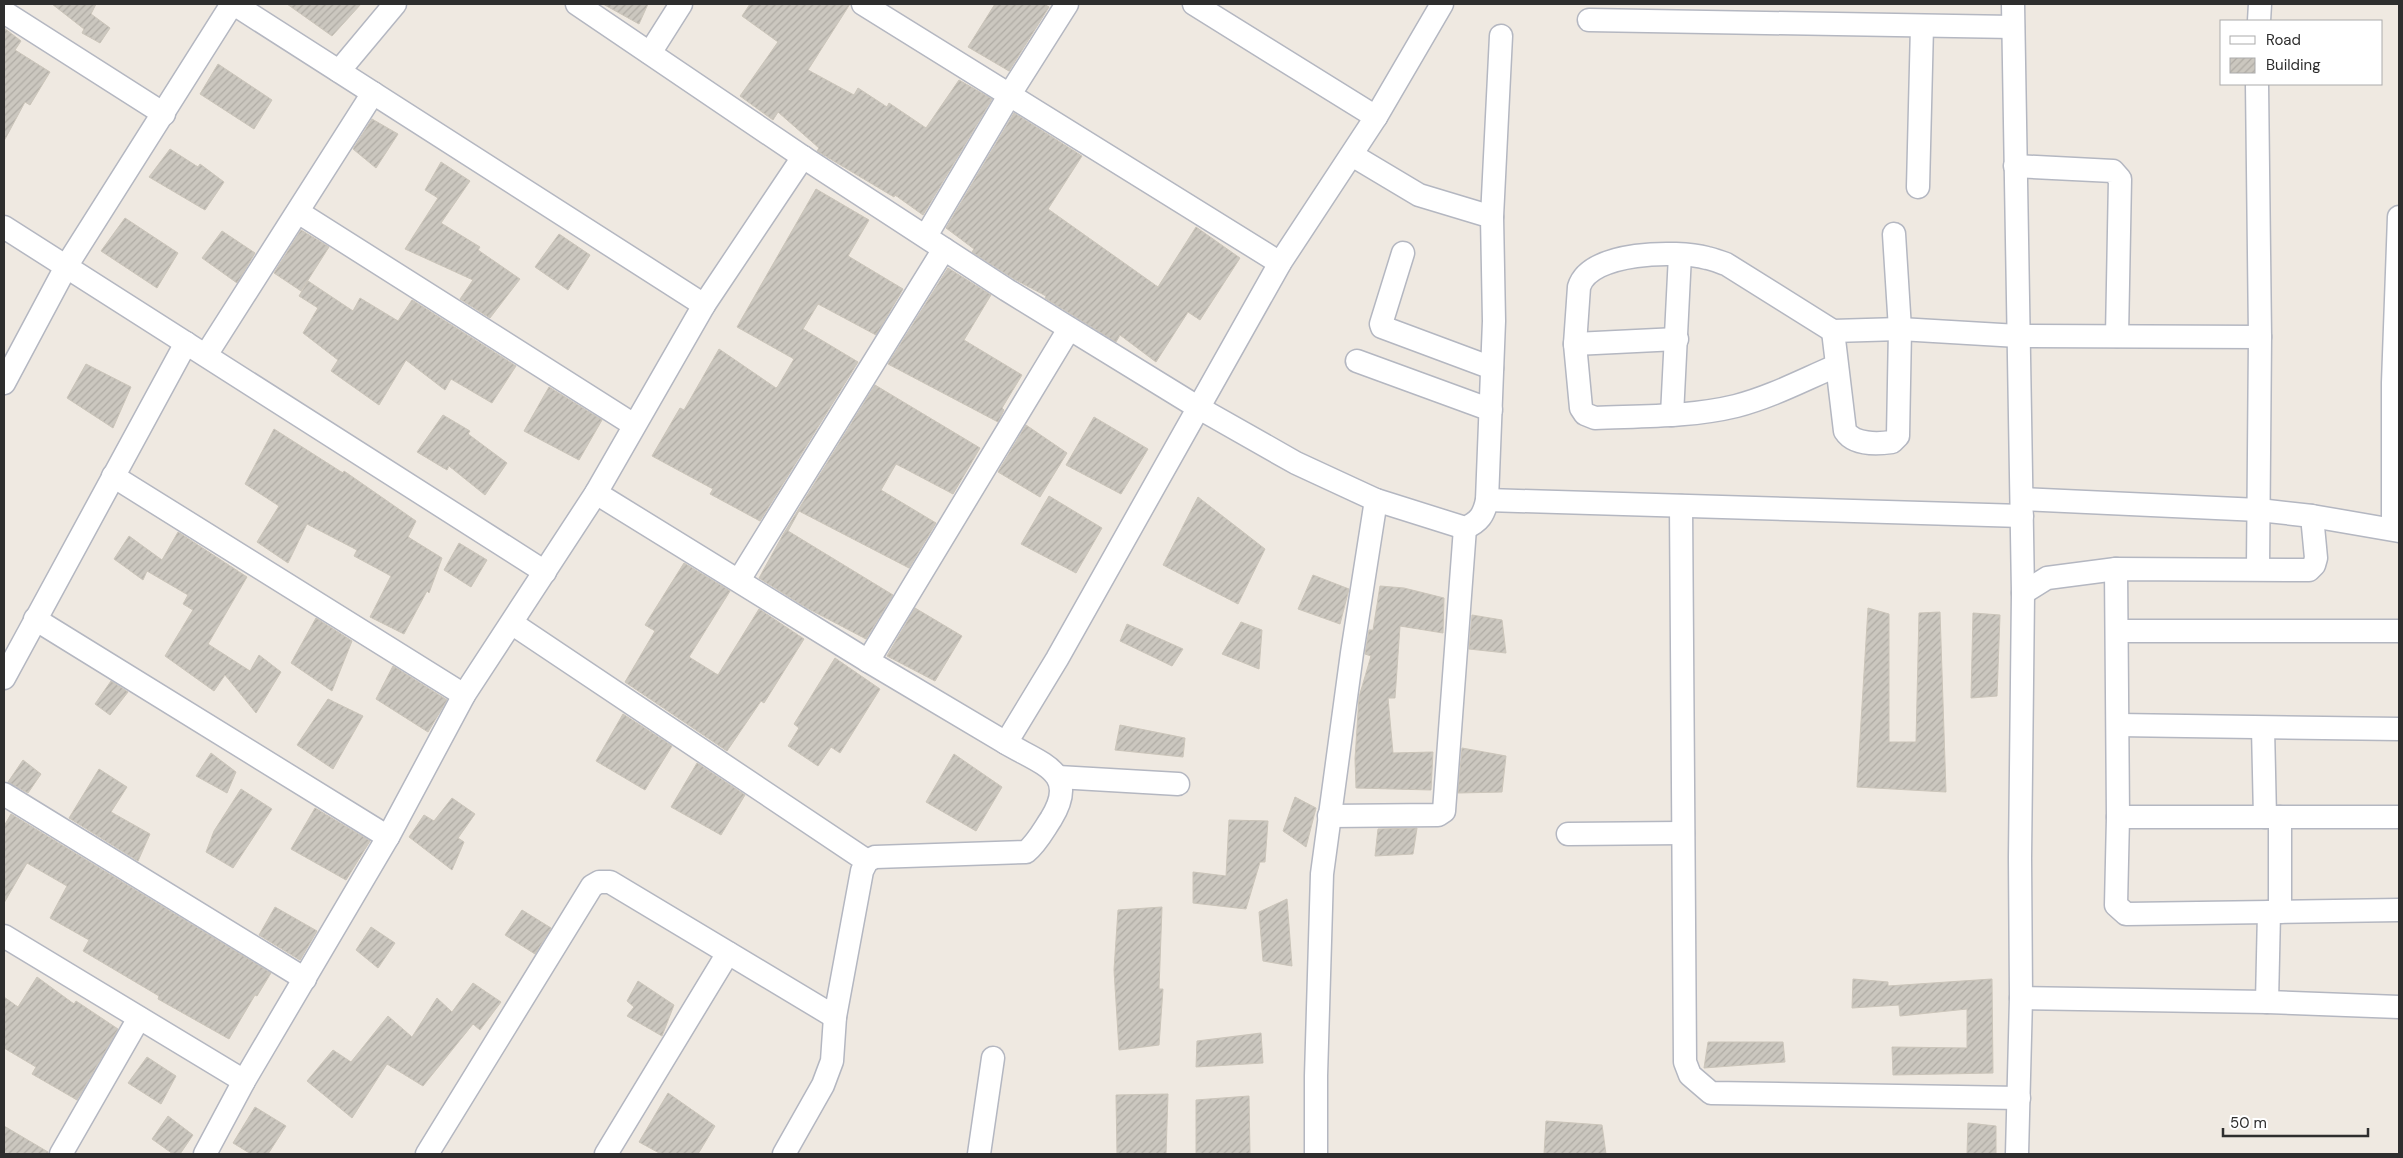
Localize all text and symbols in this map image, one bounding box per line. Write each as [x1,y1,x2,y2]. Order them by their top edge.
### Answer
legend [2220,20,2383,85]
text: Road [2266,30,2301,50]
text: Building [2266,55,2321,75]
scale bar [2223,1106,2368,1138]
text: 50 m [2230,1113,2267,1133]

